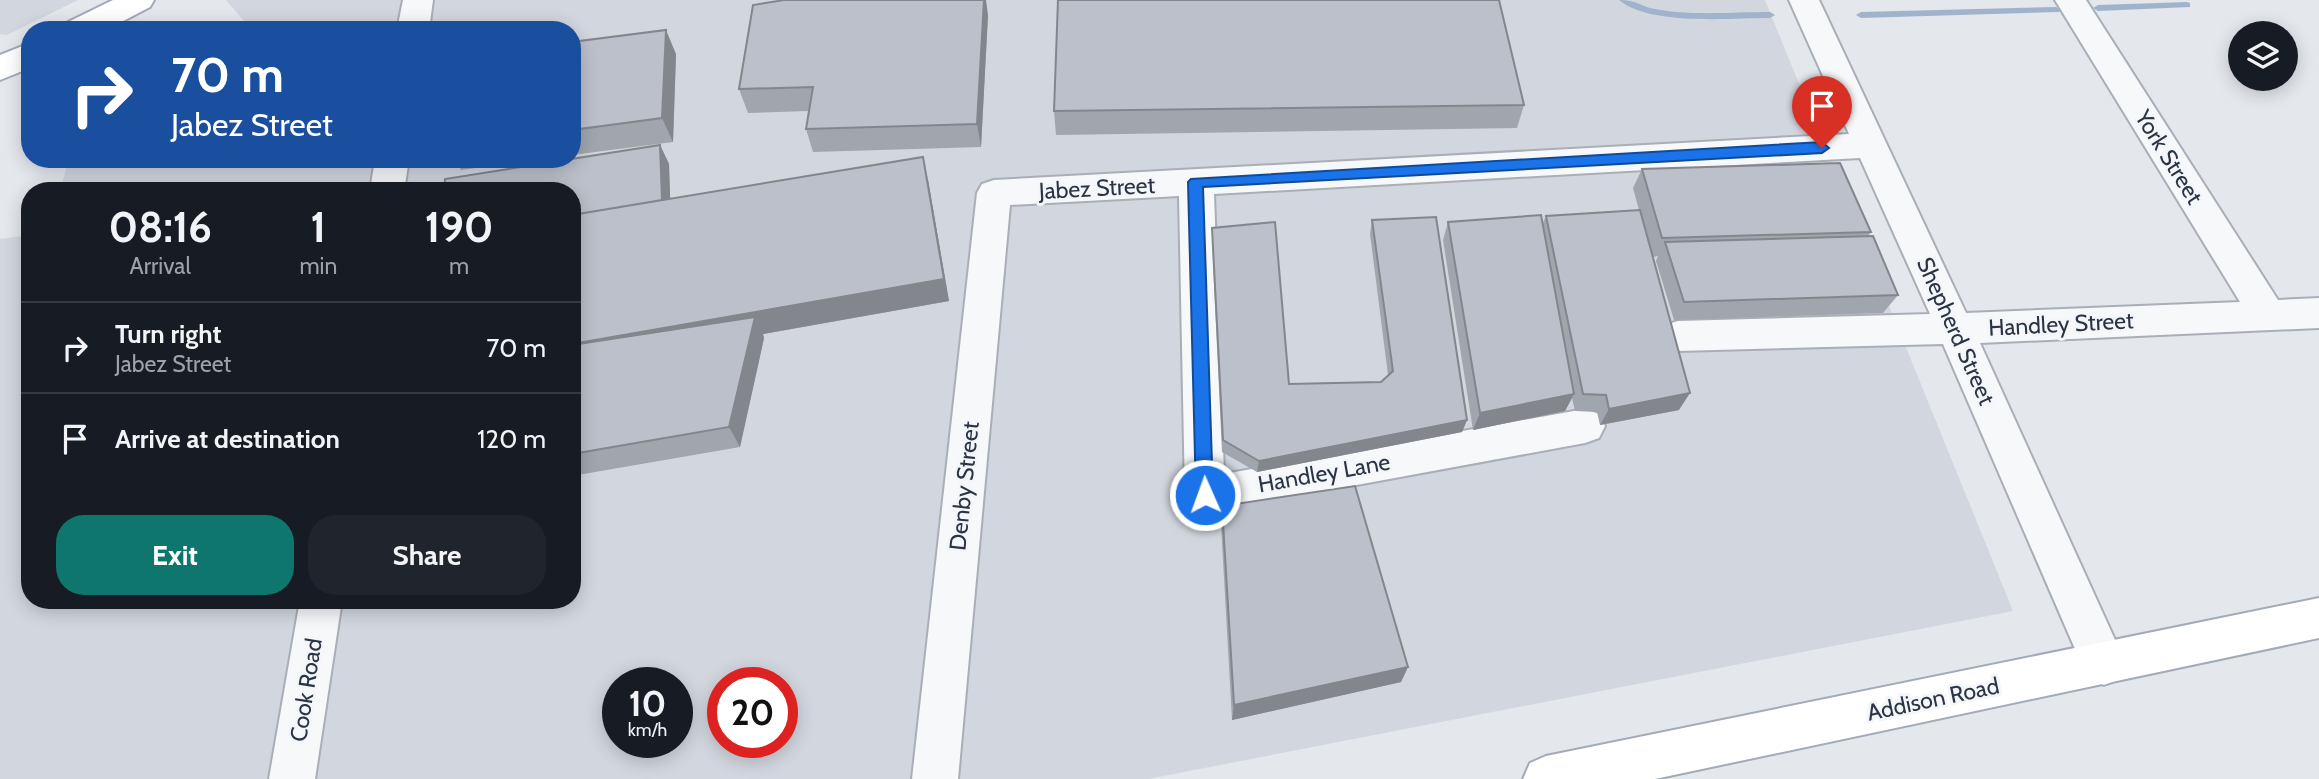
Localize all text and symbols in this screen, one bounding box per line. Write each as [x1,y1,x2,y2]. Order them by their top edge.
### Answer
map controls [2228,21,2298,91]
button: layers [2228,21,2298,91]
text: 70 m [171,45,284,104]
icon: right [56,49,147,140]
pin [1792,76,1852,148]
icon: arrive [1803,87,1841,125]
street label: York Street [2129,104,2209,209]
text: Jabez Street [171,105,333,144]
street label: Jabez Street [1037,171,1156,205]
text: 08:16 [108,201,212,253]
text: 1 [311,201,326,253]
text: 190 [425,201,494,253]
text: Arrival [130,252,191,280]
text: min [299,252,337,280]
text: m [449,252,469,280]
street label: Shepherd Street [1911,253,2001,409]
street label: Handley Street [1988,306,2135,342]
text: Turn right [115,318,221,350]
icon: right [56,329,94,367]
text: 70 m [486,332,546,364]
text: Jabez Street [115,350,231,378]
icon: arrive [56,420,94,458]
street label: Denby Street [943,420,985,552]
text: Arrive at destination [115,423,340,455]
text: 120 m [477,423,546,455]
street label: Handley Lane [1256,448,1392,498]
position arrow [1168,458,1242,532]
button: Exit [56,515,294,595]
button: Share [308,515,546,595]
street label: Cook Road [284,636,328,744]
speed limit sign: 20 [707,667,798,758]
street label: Addison Road [1864,671,2002,727]
text: 10 [629,682,666,725]
text: km/h [628,719,667,741]

